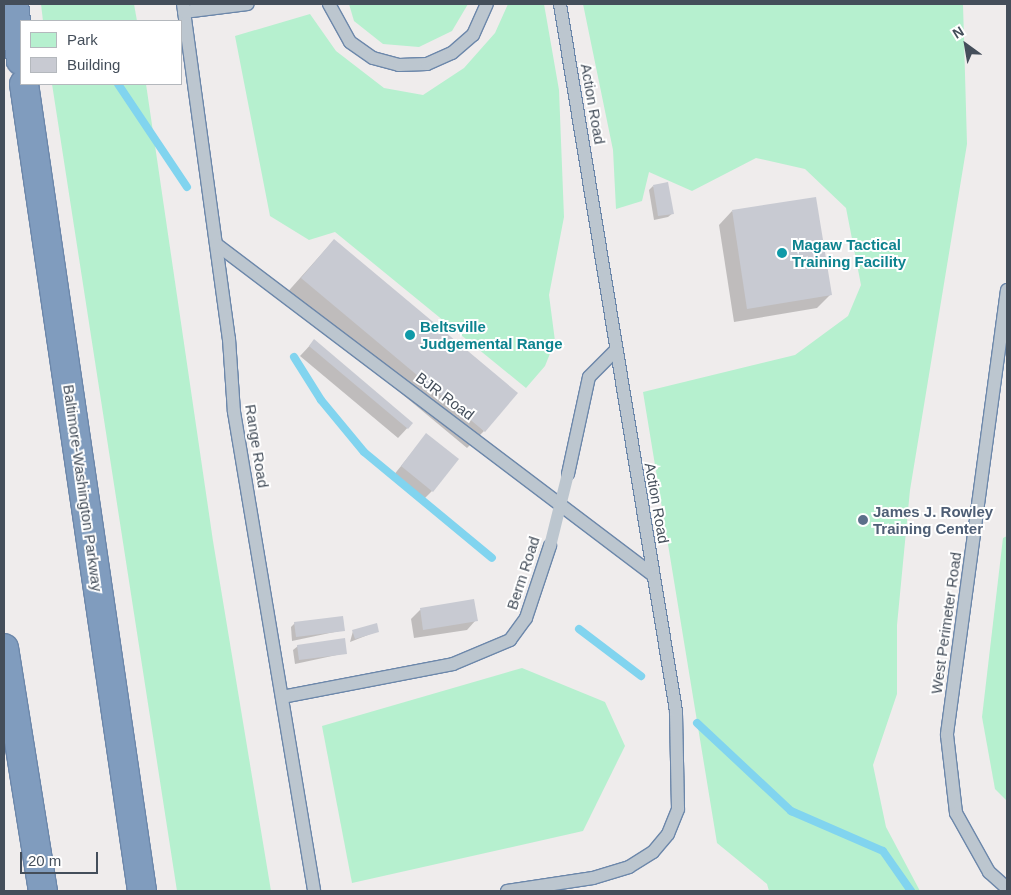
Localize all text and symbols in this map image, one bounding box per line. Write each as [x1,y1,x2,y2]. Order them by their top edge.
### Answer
legend [20,20,182,85]
north arrow [941,20,991,70]
text: N [950,23,967,42]
text: Park [67,31,98,48]
text: Building [67,56,120,73]
street label: Action Road [577,62,609,146]
place label: Magaw Tactical Training Facility [792,235,906,270]
marker: Magaw Tactical Training Facility [776,247,788,259]
place label: Beltsville Judgemental Range [420,317,563,352]
marker: Beltsville Judgemental Range [404,329,416,341]
street label: BJR Road [412,368,478,424]
street label: Baltimore-Washington Parkway [60,383,106,593]
street label: Range Road [242,403,272,489]
street label: Action Road [641,461,673,545]
place label: James J. Rowley Training Center [873,502,993,537]
marker: James J. Rowley Training Center [857,514,869,526]
street label: Berm Road [503,534,543,612]
street label: West Perimeter Road [927,551,965,695]
scale bar [22,842,100,874]
text: 20 m [28,852,61,869]

